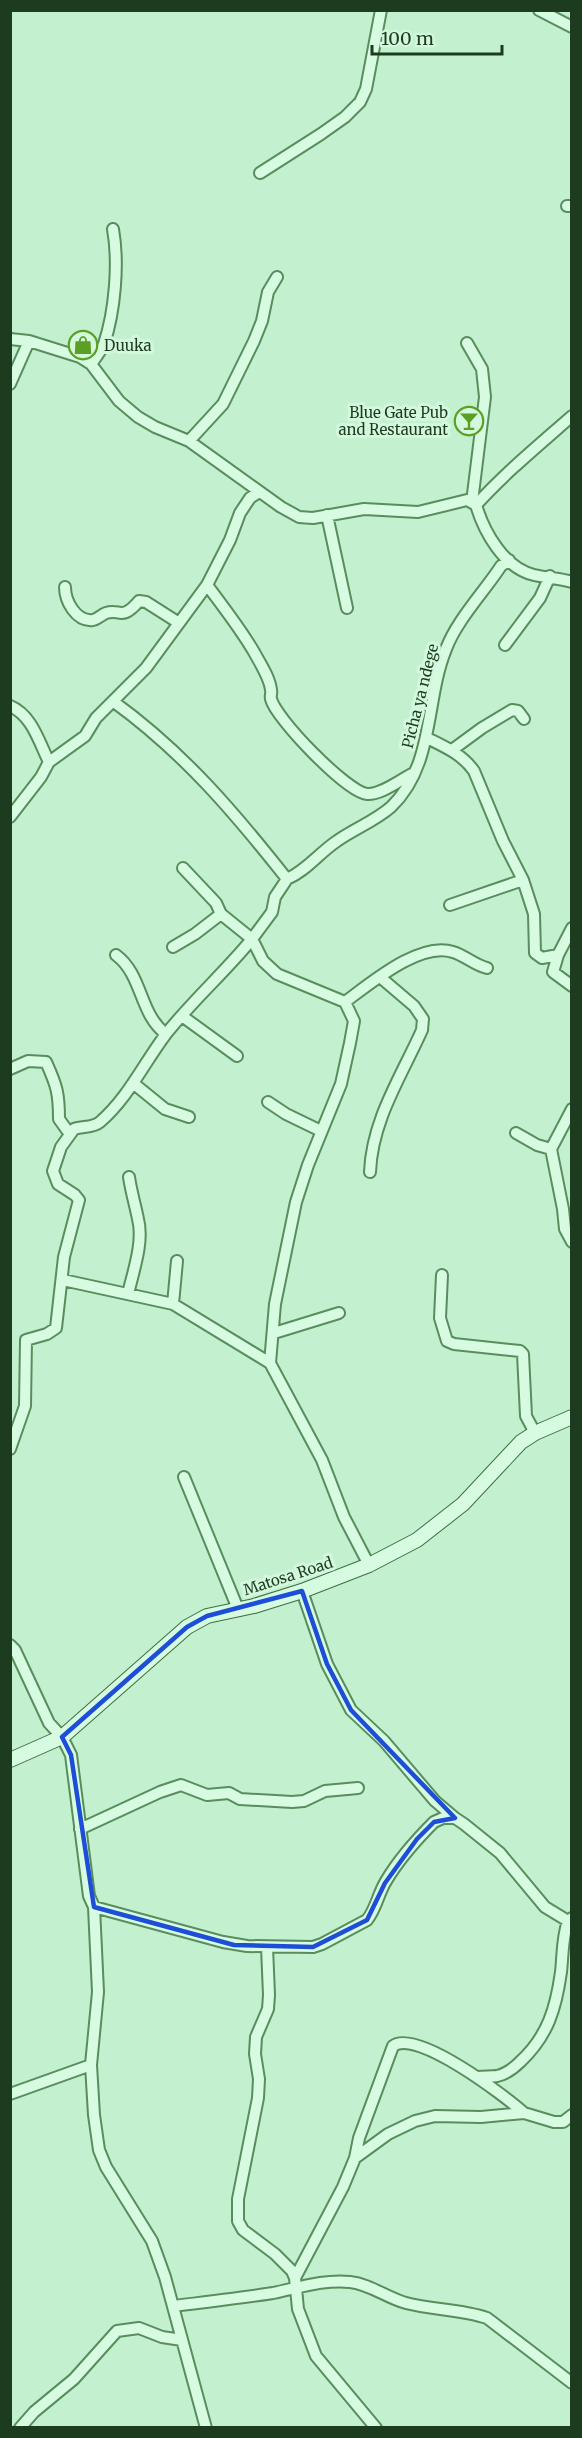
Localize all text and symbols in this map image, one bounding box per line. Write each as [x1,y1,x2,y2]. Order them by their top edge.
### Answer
scale bar [372,18,502,56]
text: 100 m [381,27,434,50]
shop icon: Duuka [67,329,99,361]
place label: Duuka [104,336,152,355]
place label: Blue Gate Pub and Restaurant [339,403,448,439]
bar icon: Blue Gate Pub and Restaurant [453,405,485,437]
street label: Picha ya ndege [398,642,442,750]
street label: Matosa Road [241,1553,335,1599]

